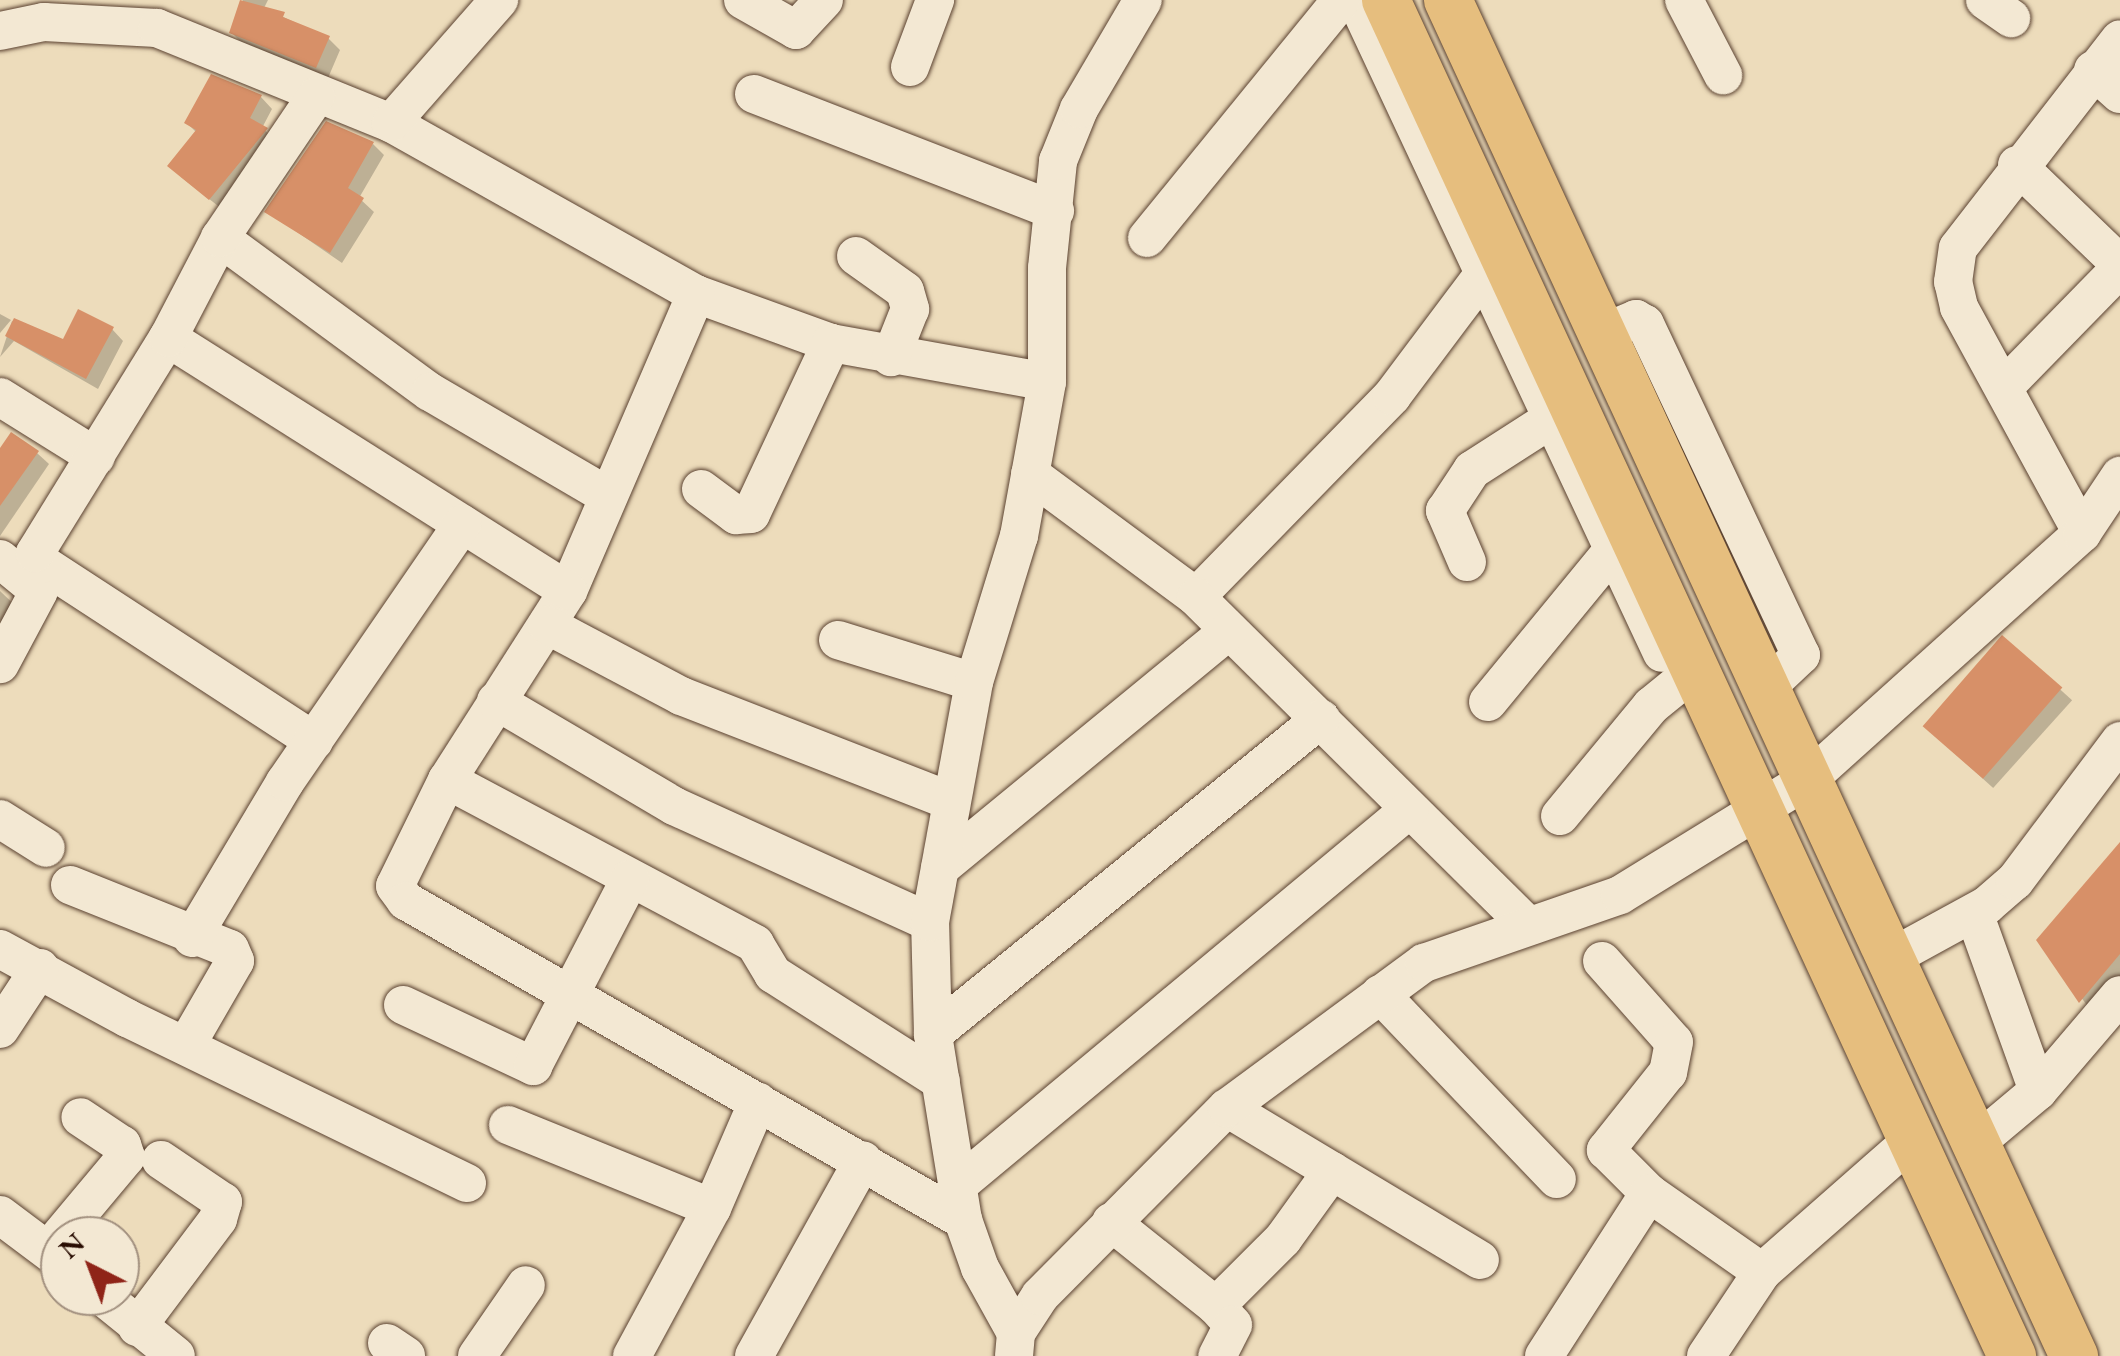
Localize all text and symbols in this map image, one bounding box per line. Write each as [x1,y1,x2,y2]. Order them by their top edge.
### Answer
north arrow [40,1216,140,1316]
text: N [51,1224,92,1266]

